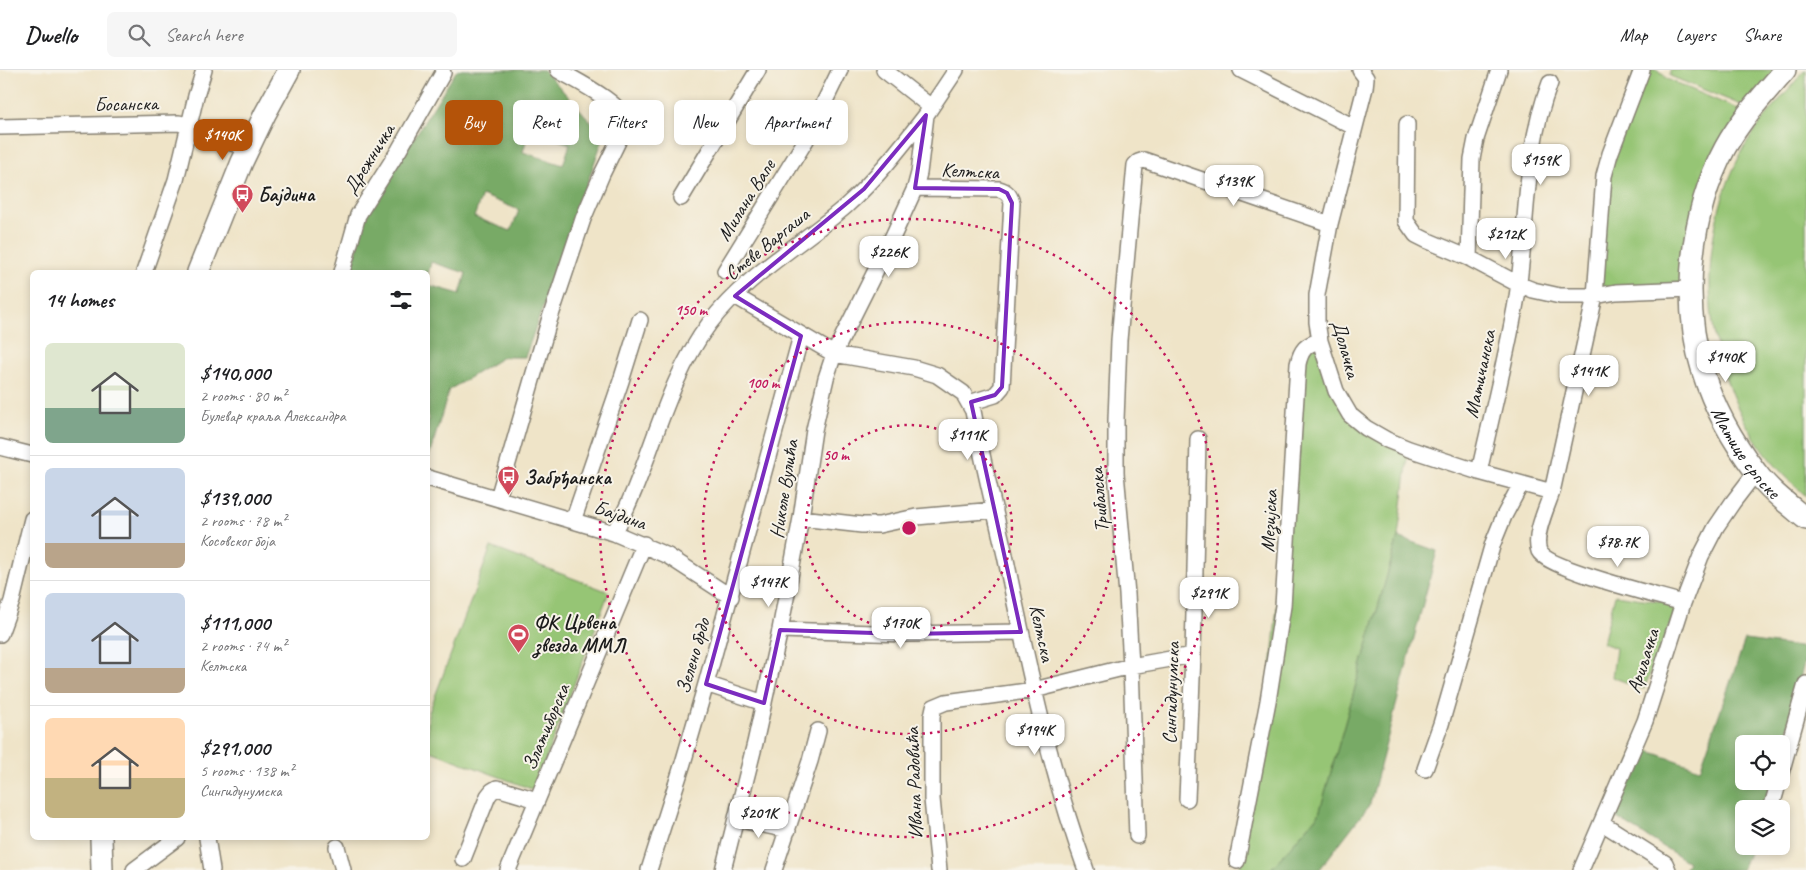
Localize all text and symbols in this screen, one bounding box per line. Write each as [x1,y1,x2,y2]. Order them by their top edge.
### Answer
search box [107,12,457,57]
text: Dwello [25,20,77,50]
icon: search [125,21,153,49]
text: Search here [165,23,243,47]
text: Map [1620,24,1648,46]
text: Layers [1676,24,1715,46]
text: Share [1743,24,1781,46]
street label: Босанска [94,91,160,117]
chip: Buy [445,100,503,145]
chip: Rent [513,100,579,145]
chip: Filters [589,100,664,145]
chip: New [674,100,736,145]
chip: Apartment [746,100,848,145]
pin: $140K [188,118,258,161]
street label: Дрежничка [338,118,401,199]
text: $140K [205,125,241,145]
pin: $159K [1506,144,1576,186]
text: $159K [1523,150,1559,170]
street label: Милана Вапе [711,153,782,245]
street label: Келтска [941,157,1001,185]
pin: $139K [1199,164,1269,207]
text: $139K [1216,171,1252,191]
bus stop icon: Бајдина [230,182,254,213]
place label: Бајдина [258,182,316,207]
street label: Стеве Варгаша [720,201,816,286]
pin: $212K [1471,218,1541,260]
text: $212K [1488,224,1524,244]
pin: $226K [854,236,924,278]
text: $226K [870,242,908,262]
icon: filters [387,286,415,314]
text: 14 homes [45,287,114,313]
text: 150 m [675,301,709,320]
street label: Долачка [1326,317,1366,382]
street label: Матичанска [1459,327,1502,420]
pin: $140K [1691,340,1761,383]
text: $140K [1708,347,1744,367]
pin: $141K [1554,354,1624,397]
text: $140,000 [200,360,270,386]
text: $141K [1571,361,1607,381]
icon: home [85,363,145,423]
text: 100 m [747,374,781,393]
text: 2 rooms · 80 m² [200,386,286,406]
street label: Матице српске [1706,403,1787,505]
text: Булевар краља Александра [200,406,346,426]
pin: $111K [933,418,1003,461]
text: $111K [950,425,986,445]
street label: Николе Вулића [764,437,804,540]
text: 50 m [823,446,850,465]
bus stop icon: Забрђанска [496,465,520,496]
place label: Забрђанска [524,465,612,490]
street label: Трибалска [1084,465,1114,533]
text: $139,000 [200,485,270,511]
icon: home [85,488,145,548]
street label: Мезијска [1255,488,1284,553]
street label: Бајдина [591,494,651,536]
text: 2 rooms · 78 m² [200,511,286,531]
centre of rings [900,519,918,537]
pin: $78.7K [1577,526,1659,568]
text: Косовског боја [200,531,275,551]
text: $78.7K [1598,532,1638,552]
pin: $147K [734,566,804,608]
text: $147K [751,572,787,592]
pin: $291K [1174,576,1244,619]
text: $291K [1191,583,1227,603]
street label: Келтска [1024,602,1061,666]
pin: $170K [866,606,936,649]
text: $111,000 [200,610,270,636]
place label: ФК Црвена звезда ММЛ [532,610,627,659]
icon: home [85,613,145,673]
text: $170K [883,613,919,633]
street label: Зелено брдо [670,614,716,697]
sports icon: ФК Црвена звезда ММЛ [506,622,530,653]
street label: Ариљачка [1621,624,1666,696]
text: 2 rooms · 74 m² [200,636,286,656]
street label: Сингидунумска [1157,640,1185,744]
text: Келтска [200,656,246,676]
street label: Златиборска [517,679,576,774]
pin: $194K [1000,714,1070,756]
text: $194K [1017,720,1053,740]
street label: Ивана Радовића [900,725,928,839]
text: $291,000 [200,735,270,761]
map controls [1735,735,1790,855]
button: locate [1735,735,1790,790]
icon: home [85,738,145,798]
text: 5 rooms · 138 m² [200,761,294,781]
text: Сингидунумска [200,781,282,801]
pin: $201K [724,796,794,839]
button: layers [1735,800,1790,855]
text: $201K [741,803,777,823]

